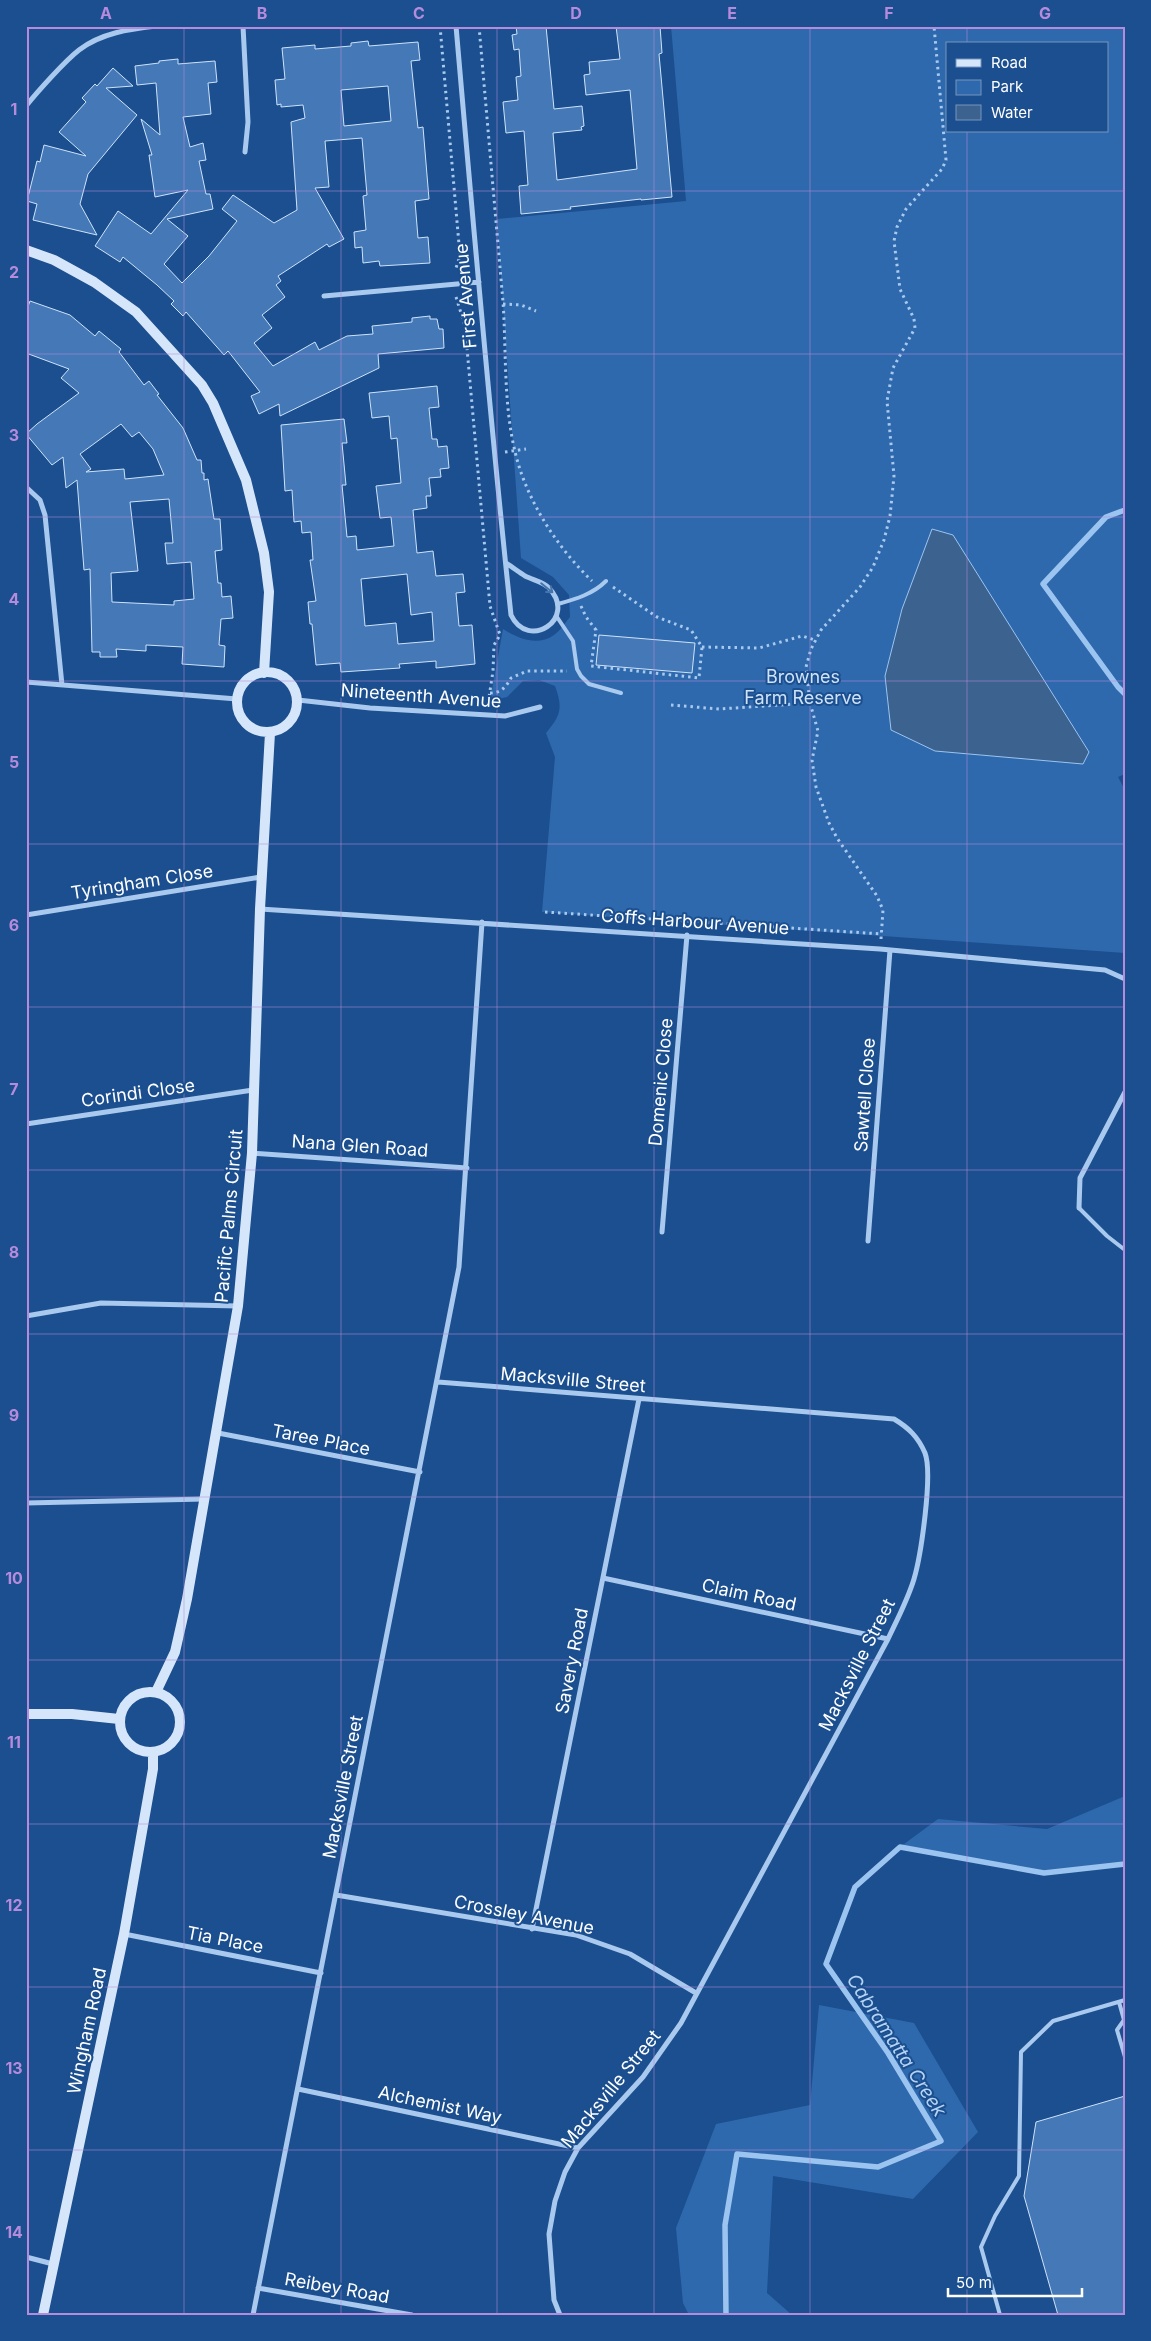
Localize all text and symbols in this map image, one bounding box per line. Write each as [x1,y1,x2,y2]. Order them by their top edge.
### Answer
text: A [100,3,112,23]
text: B [257,3,267,23]
text: C [413,3,425,23]
text: D [570,3,582,23]
text: E [727,3,737,23]
text: F [884,3,894,23]
text: G [1039,3,1051,23]
legend [946,42,1108,132]
text: Road [991,53,1027,72]
text: Park [991,77,1024,96]
text: 1 [11,99,17,119]
text: Water [991,103,1033,122]
street label: First Avenue [450,243,481,349]
text: 2 [9,262,19,282]
text: 3 [9,425,19,445]
one-way arrow [540,583,553,594]
text: 4 [9,589,20,609]
park label: Brownes Farm Reserve [744,666,862,708]
street label: Nineteenth Avenue [340,679,502,712]
text: 5 [9,752,19,772]
street label: Tyringham Close [69,860,214,903]
street label: Coffs Harbour Avenue [600,904,790,939]
text: 6 [9,915,19,935]
street label: Domenic Close [644,1017,677,1147]
street label: Sawtell Close [850,1037,879,1153]
street label: Corindi Close [80,1074,196,1111]
text: 7 [9,1079,19,1099]
street label: Pacific Palms Circuit [210,1128,247,1304]
street label: Nana Glen Road [291,1130,429,1161]
text: 8 [9,1242,19,1262]
street label: Macksville Street [500,1363,647,1396]
text: 9 [9,1405,19,1425]
street label: Taree Place [270,1420,372,1459]
text: 10 [5,1568,23,1588]
street label: Claim Road [700,1574,798,1615]
street label: Macksville Street [814,1595,899,1734]
street label: Savery Road [551,1606,592,1716]
street label: Macksville Street [318,1713,367,1860]
text: 11 [7,1732,21,1752]
street label: Crossley Avenue [452,1891,596,1938]
text: 12 [6,1895,22,1915]
street label: Tia Place [185,1922,265,1957]
street label: Wingham Road [63,1966,110,2096]
water label: Cabramatta Creek [842,1969,952,2122]
street label: Macksville Street [557,2025,665,2152]
text: 13 [5,2058,23,2078]
street label: Alchemist Way [377,2081,504,2128]
text: 14 [5,2222,23,2242]
scale bar [948,2266,1082,2298]
street label: Reibey Road [283,2268,391,2307]
text: 50 m [956,2273,992,2292]

